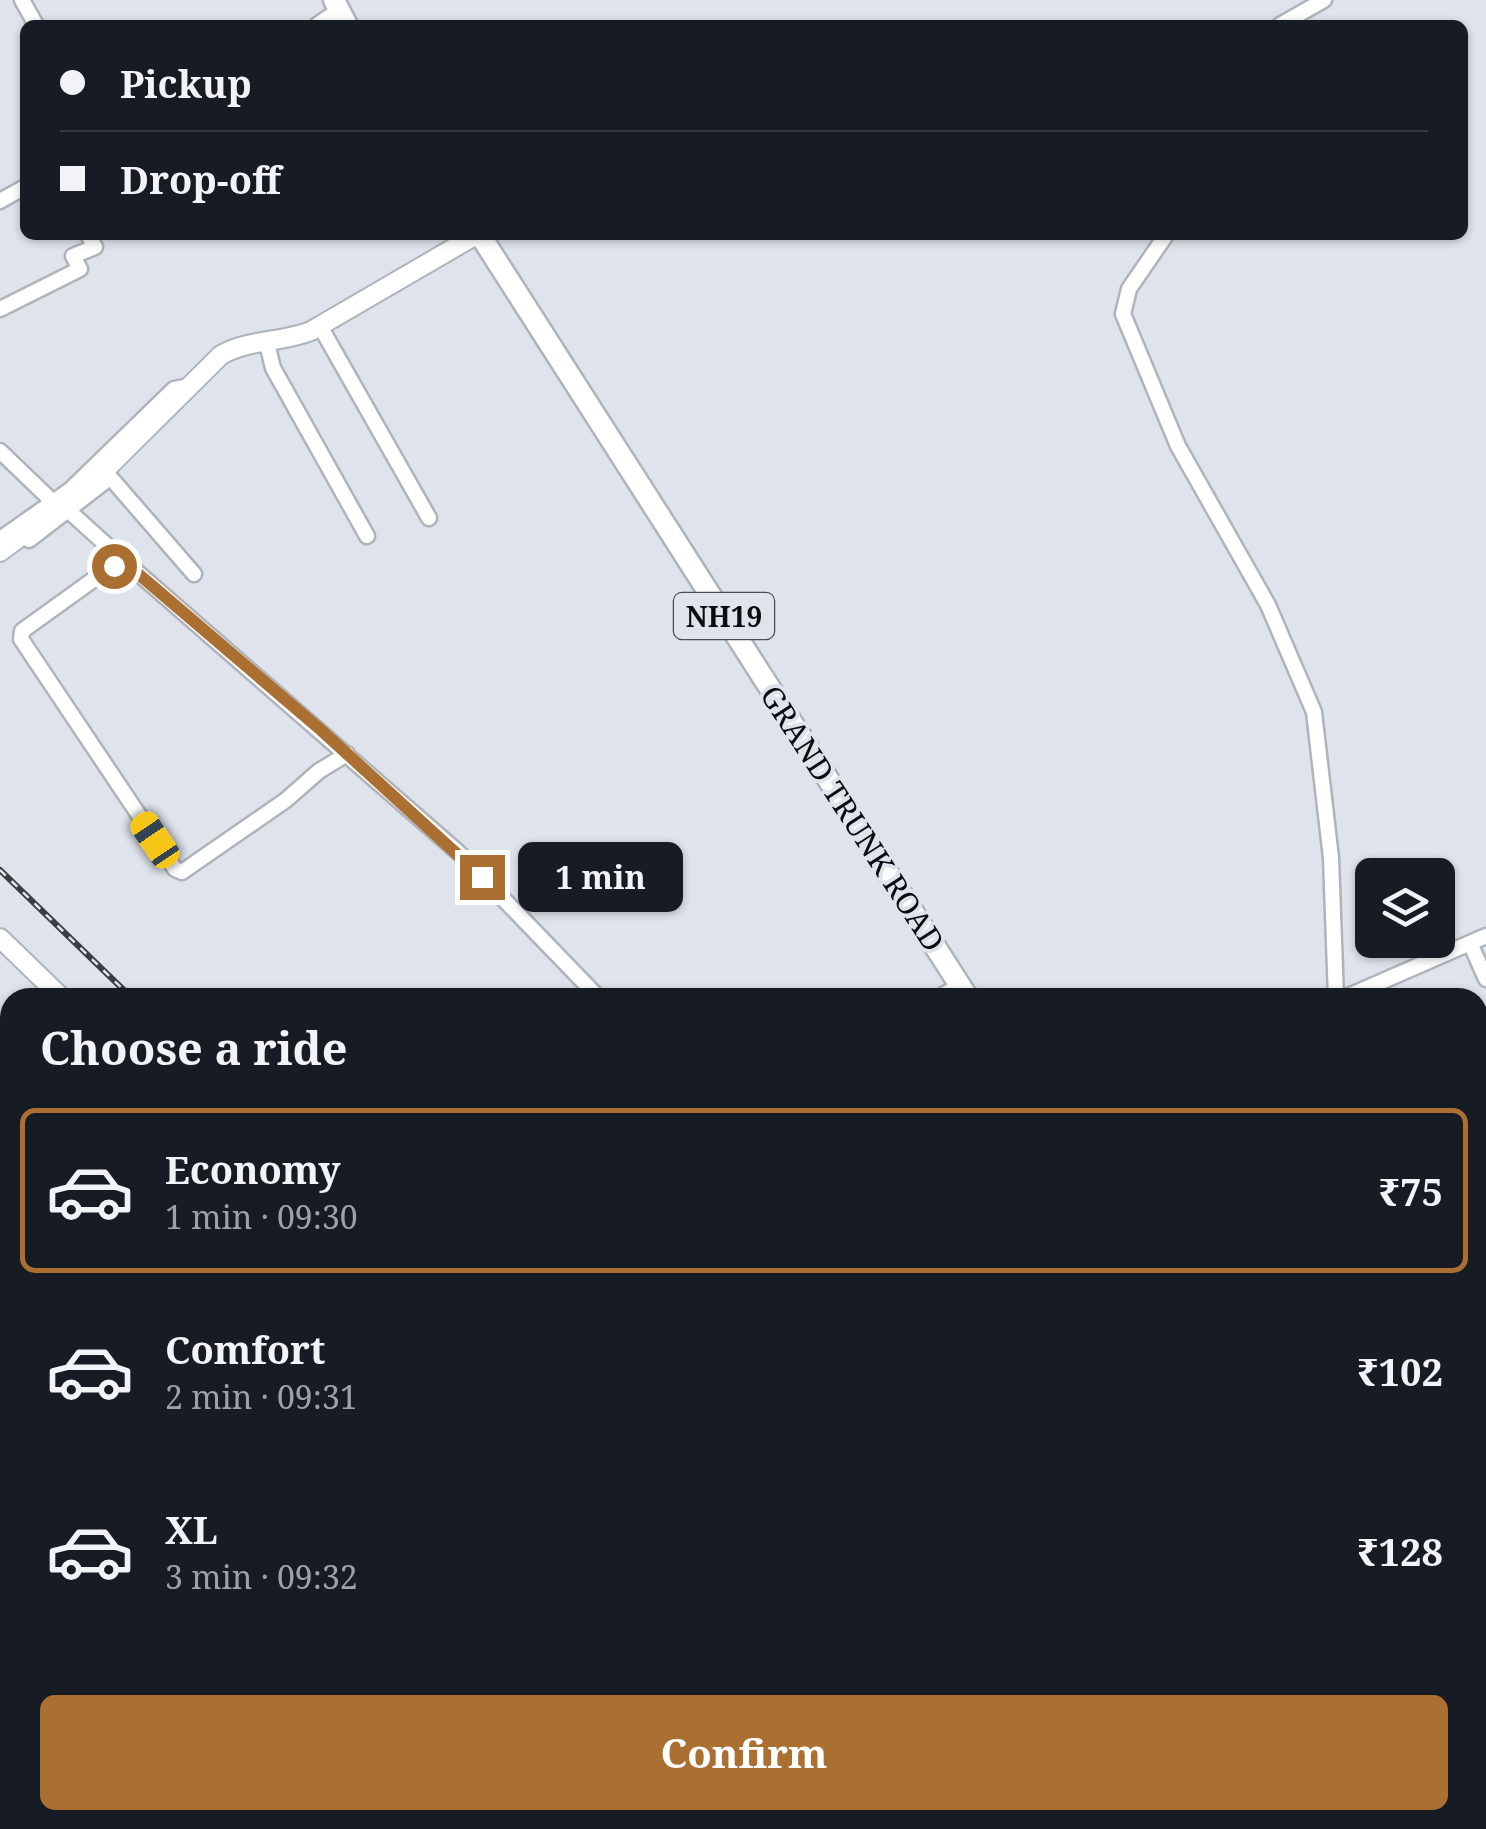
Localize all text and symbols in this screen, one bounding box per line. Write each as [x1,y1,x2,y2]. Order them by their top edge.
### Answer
text: Pickup [120,57,252,109]
text: Drop-off [120,153,281,205]
route start [92,544,137,589]
road number: NH19 [674,593,774,639]
street label: GRAND TRUNK ROAD [752,677,954,959]
car [126,807,184,873]
callout: 1 min [517,842,682,912]
route end [460,855,505,900]
text: 1 min [555,855,646,898]
map controls [1355,858,1455,958]
button: layers [1355,858,1455,958]
text: Choose a ride [40,1017,348,1078]
text: Economy [165,1143,341,1195]
icon: car [45,1146,135,1236]
text: ₹75 [1379,1165,1443,1217]
text: 1 min · 09:30 [165,1195,358,1238]
text: Comfort [165,1323,325,1375]
icon: car [45,1326,135,1416]
text: ₹102 [1357,1345,1443,1397]
text: 2 min · 09:31 [165,1375,358,1418]
text: XL [165,1503,218,1555]
icon: car [45,1506,135,1596]
text: ₹128 [1357,1525,1443,1577]
text: 3 min · 09:32 [165,1555,358,1598]
button: Confirm [40,1695,1448,1810]

